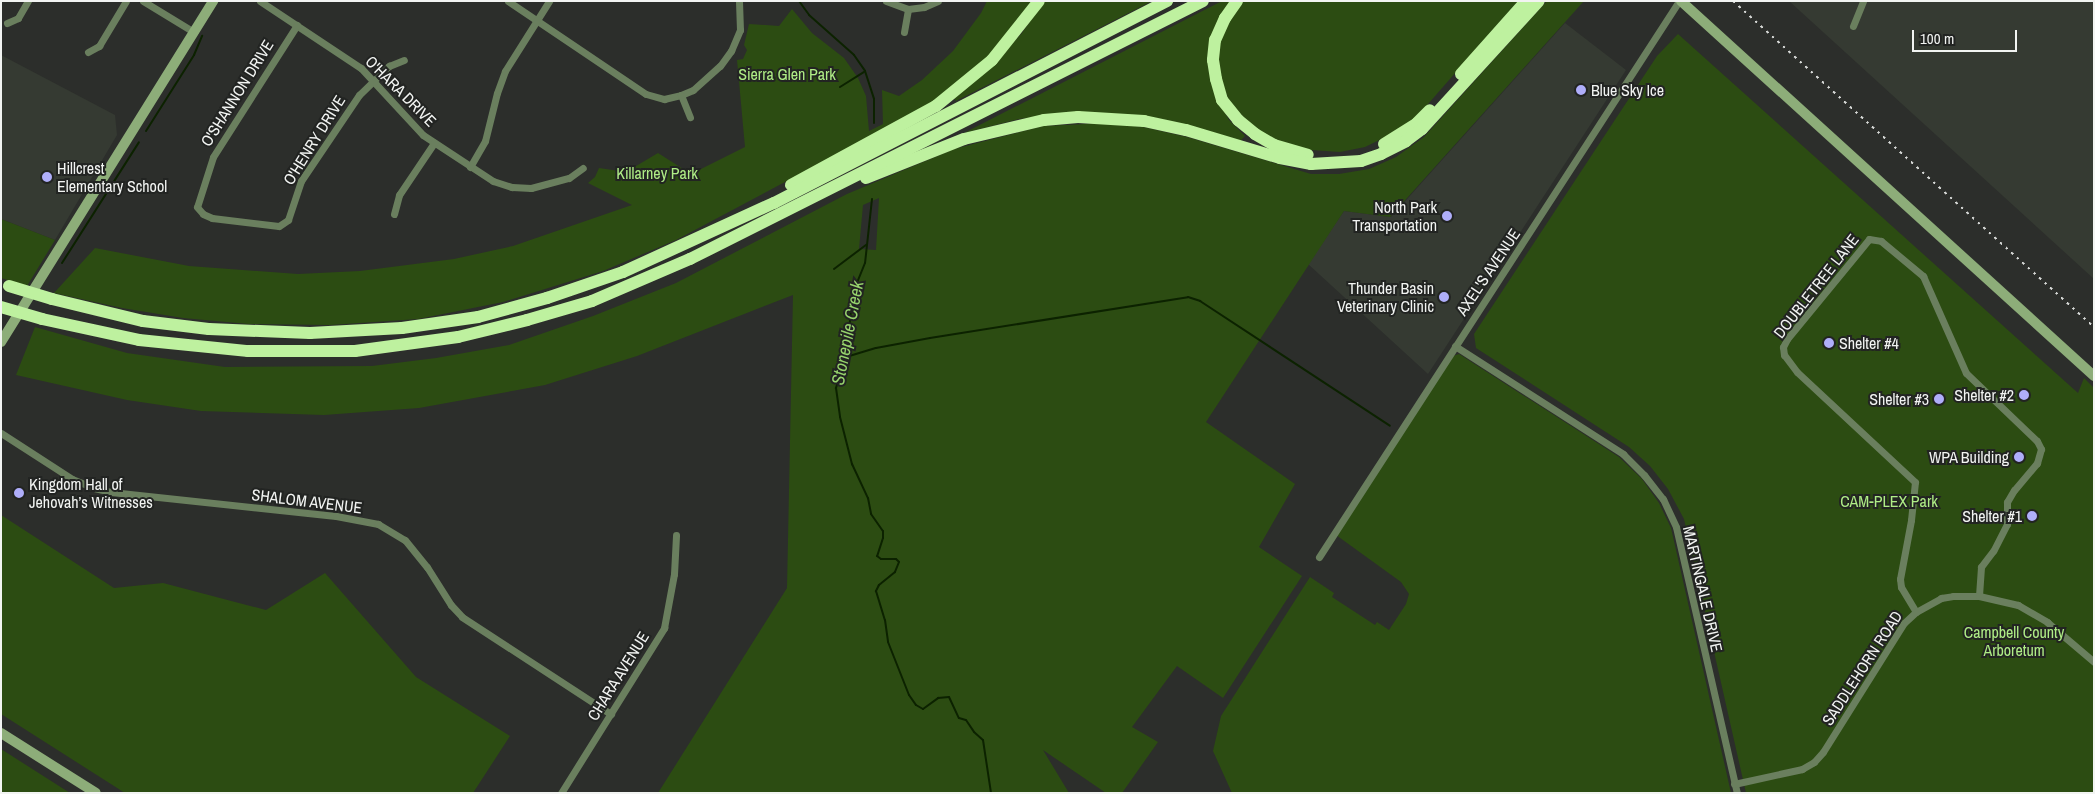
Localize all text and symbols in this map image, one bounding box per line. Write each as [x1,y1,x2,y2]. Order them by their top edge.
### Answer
scale bar [1915,20,2020,52]
text: 100 m [1920,28,1954,49]
street label: O'SHANNON DRIVE [197,36,277,150]
street label: O'HARA DRIVE [361,51,441,131]
park label: Sierra Glen Park [738,64,836,84]
place label: Blue Sky Ice [1591,80,1664,100]
marker: Blue Sky Ice [1575,84,1587,96]
street label: O'HENRY DRIVE [279,92,349,188]
place label: Hillcrest Elementary School [57,158,167,196]
park label: Killarney Park [616,163,698,183]
marker: Hillcrest Elementary School [41,171,53,183]
place label: North Park Transportation [1352,197,1437,235]
marker: North Park Transportation [1441,210,1453,222]
street label: AXEL'S AVENUE [1452,225,1524,319]
street label: DOUBLETREE LANE [1769,230,1863,342]
place label: Thunder Basin Veterinary Clinic [1337,278,1434,316]
water label: Stonepile Creek [827,279,869,387]
marker: Thunder Basin Veterinary Clinic [1438,291,1450,303]
place label: Shelter #4 [1839,333,1899,353]
marker: Shelter #4 [1823,337,1835,349]
place label: Shelter #2 [1954,385,2014,405]
place label: Shelter #3 [1869,389,1929,409]
marker: Shelter #2 [2018,389,2030,401]
marker: Shelter #3 [1933,393,1945,405]
place label: WPA Building [1928,447,2009,467]
marker: WPA Building [2013,451,2025,463]
place label: Kingdom Hall of Jehovah’s Witnesses [29,474,153,512]
street label: SHALOM AVENUE [250,485,364,517]
marker: Kingdom Hall of Jehovah’s Witnesses [13,487,25,499]
park label: CAM-PLEX Park [1840,491,1938,511]
place label: Shelter #1 [1962,506,2022,526]
marker: Shelter #1 [2026,510,2038,522]
street label: MARTINGALE DRIVE [1679,524,1727,654]
street label: SADDLEHORN ROAD [1818,607,1906,729]
park label: Campbell County Arboretum [1964,622,2064,660]
street label: CHARA AVENUE [583,627,653,725]

